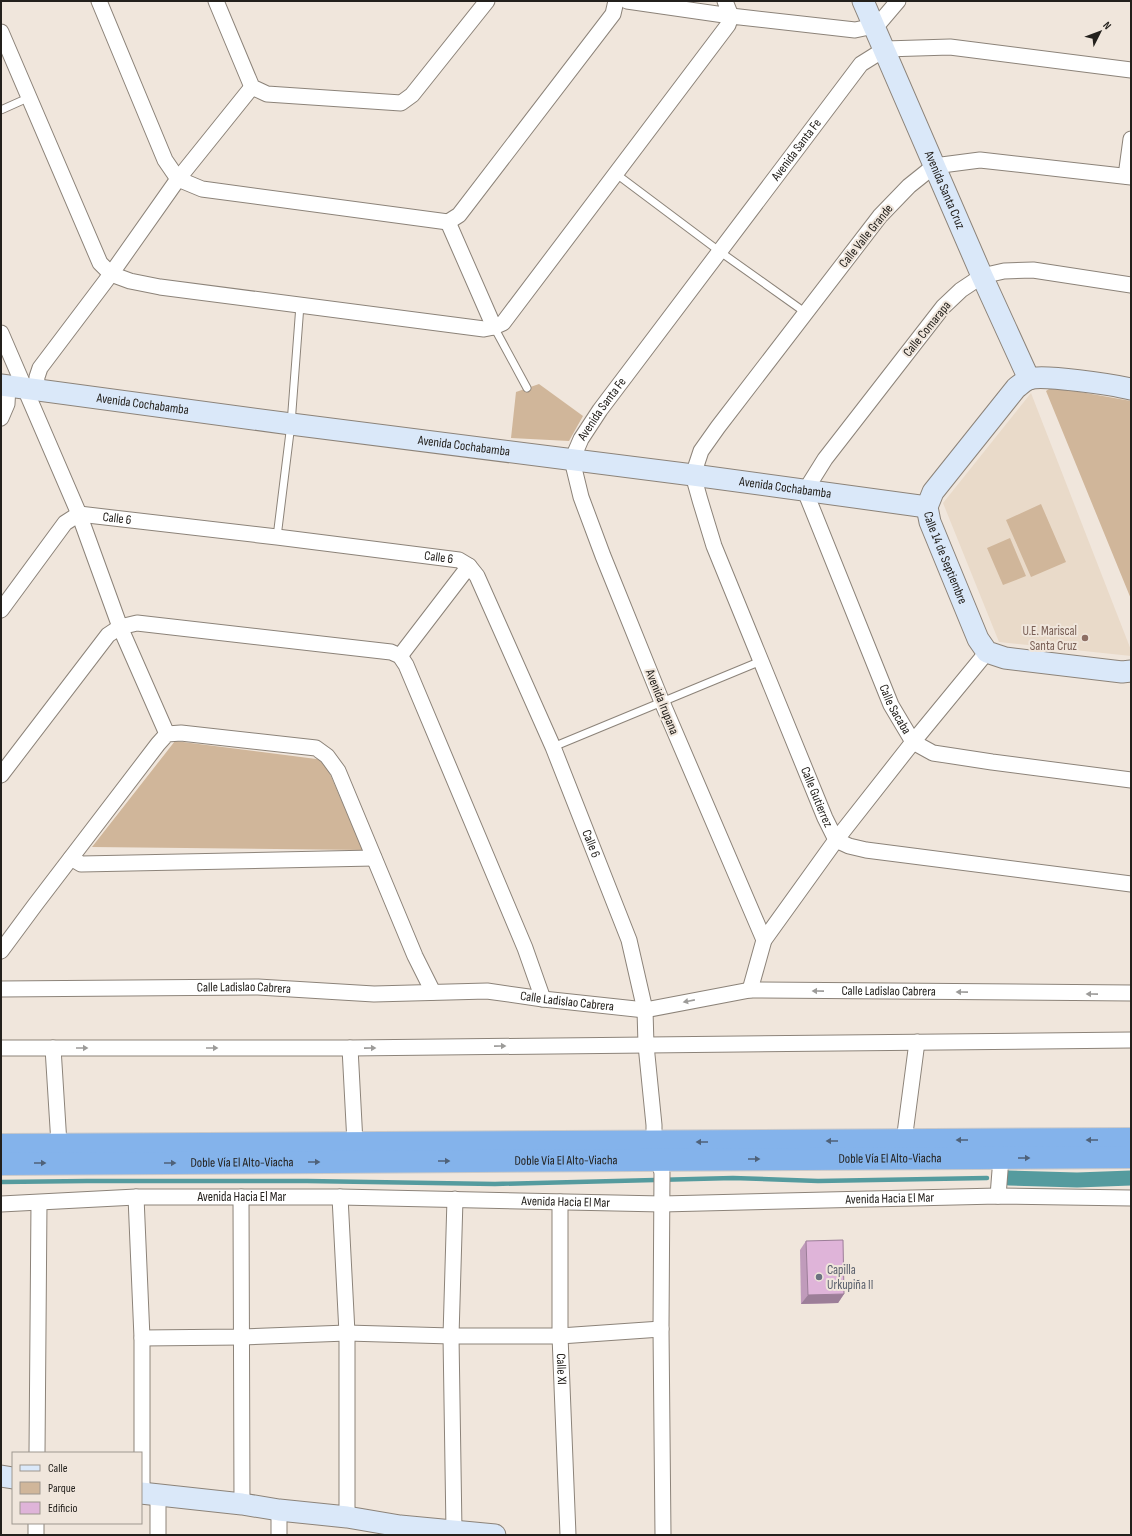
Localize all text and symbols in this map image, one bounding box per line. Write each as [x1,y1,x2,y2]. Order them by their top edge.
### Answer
north arrow [1080,12,1120,52]
text: N [1100,19,1114,32]
street label: Avenida Santa Fe [767,116,825,185]
street label: Avenida Santa Cruz [920,148,969,232]
street label: Calle Valle Grande [836,201,896,271]
street label: Calle Comarapa [900,298,954,360]
street label: Avenida Santa Fe [574,374,630,444]
street label: Avenida Cochabamba [95,390,190,418]
street label: Avenida Cochabamba [416,432,511,460]
street label: Avenida Cochabamba [737,473,832,502]
street label: Calle 6 [102,509,133,528]
street label: Calle 14 de Septiembre [920,510,971,606]
street label: Calle 6 [423,548,454,567]
place label: U.E. Mariscal Santa Cruz [1023,623,1077,654]
marker: U.E. Mariscal Santa Cruz [1080,633,1090,643]
street label: Avenida Irupana [641,666,682,737]
street label: Calle Sacaba [875,682,915,737]
street label: Calle Gutierrez [797,764,836,830]
street label: Calle 6 [578,827,604,860]
street label: Calle Ladislao Cabrera [197,979,292,997]
street label: Calle Ladislao Cabrera [841,983,936,999]
one-way arrow [812,987,824,994]
street label: Calle Ladislao Cabrera [519,988,615,1015]
one-way arrow [955,989,968,995]
one-way arrow [1085,991,1098,997]
one-way arrow [683,999,695,1005]
one-way arrow [494,1043,507,1049]
one-way arrow [76,1045,89,1051]
one-way arrow [206,1045,219,1051]
one-way arrow [364,1045,377,1051]
one-way arrow [955,1137,968,1143]
one-way arrow [1085,1137,1098,1143]
one-way arrow [825,1138,838,1144]
one-way arrow [695,1139,708,1145]
street label: Doble Vía El Alto-Viacha [838,1150,942,1167]
street label: Doble Vía El Alto-Viacha [514,1152,618,1169]
street label: Doble Vía El Alto-Viacha [190,1154,294,1171]
one-way arrow [1018,1155,1031,1161]
one-way arrow [748,1156,761,1162]
one-way arrow [438,1158,451,1164]
one-way arrow [164,1159,176,1166]
one-way arrow [308,1159,321,1165]
one-way arrow [34,1160,46,1167]
street label: Avenida Hacia El Mar [196,1189,286,1205]
street label: Avenida Hacia El Mar [844,1190,935,1208]
street label: Avenida Hacia El Mar [520,1193,611,1211]
place label: Capilla Urkupiña II [827,1262,873,1293]
marker: Capilla Urkupiña II [814,1272,824,1282]
street label: Calle XI [553,1353,570,1385]
legend [12,1452,142,1524]
text: Calle [48,1461,68,1476]
text: Parque [48,1481,76,1496]
text: Edificio [48,1501,77,1516]

